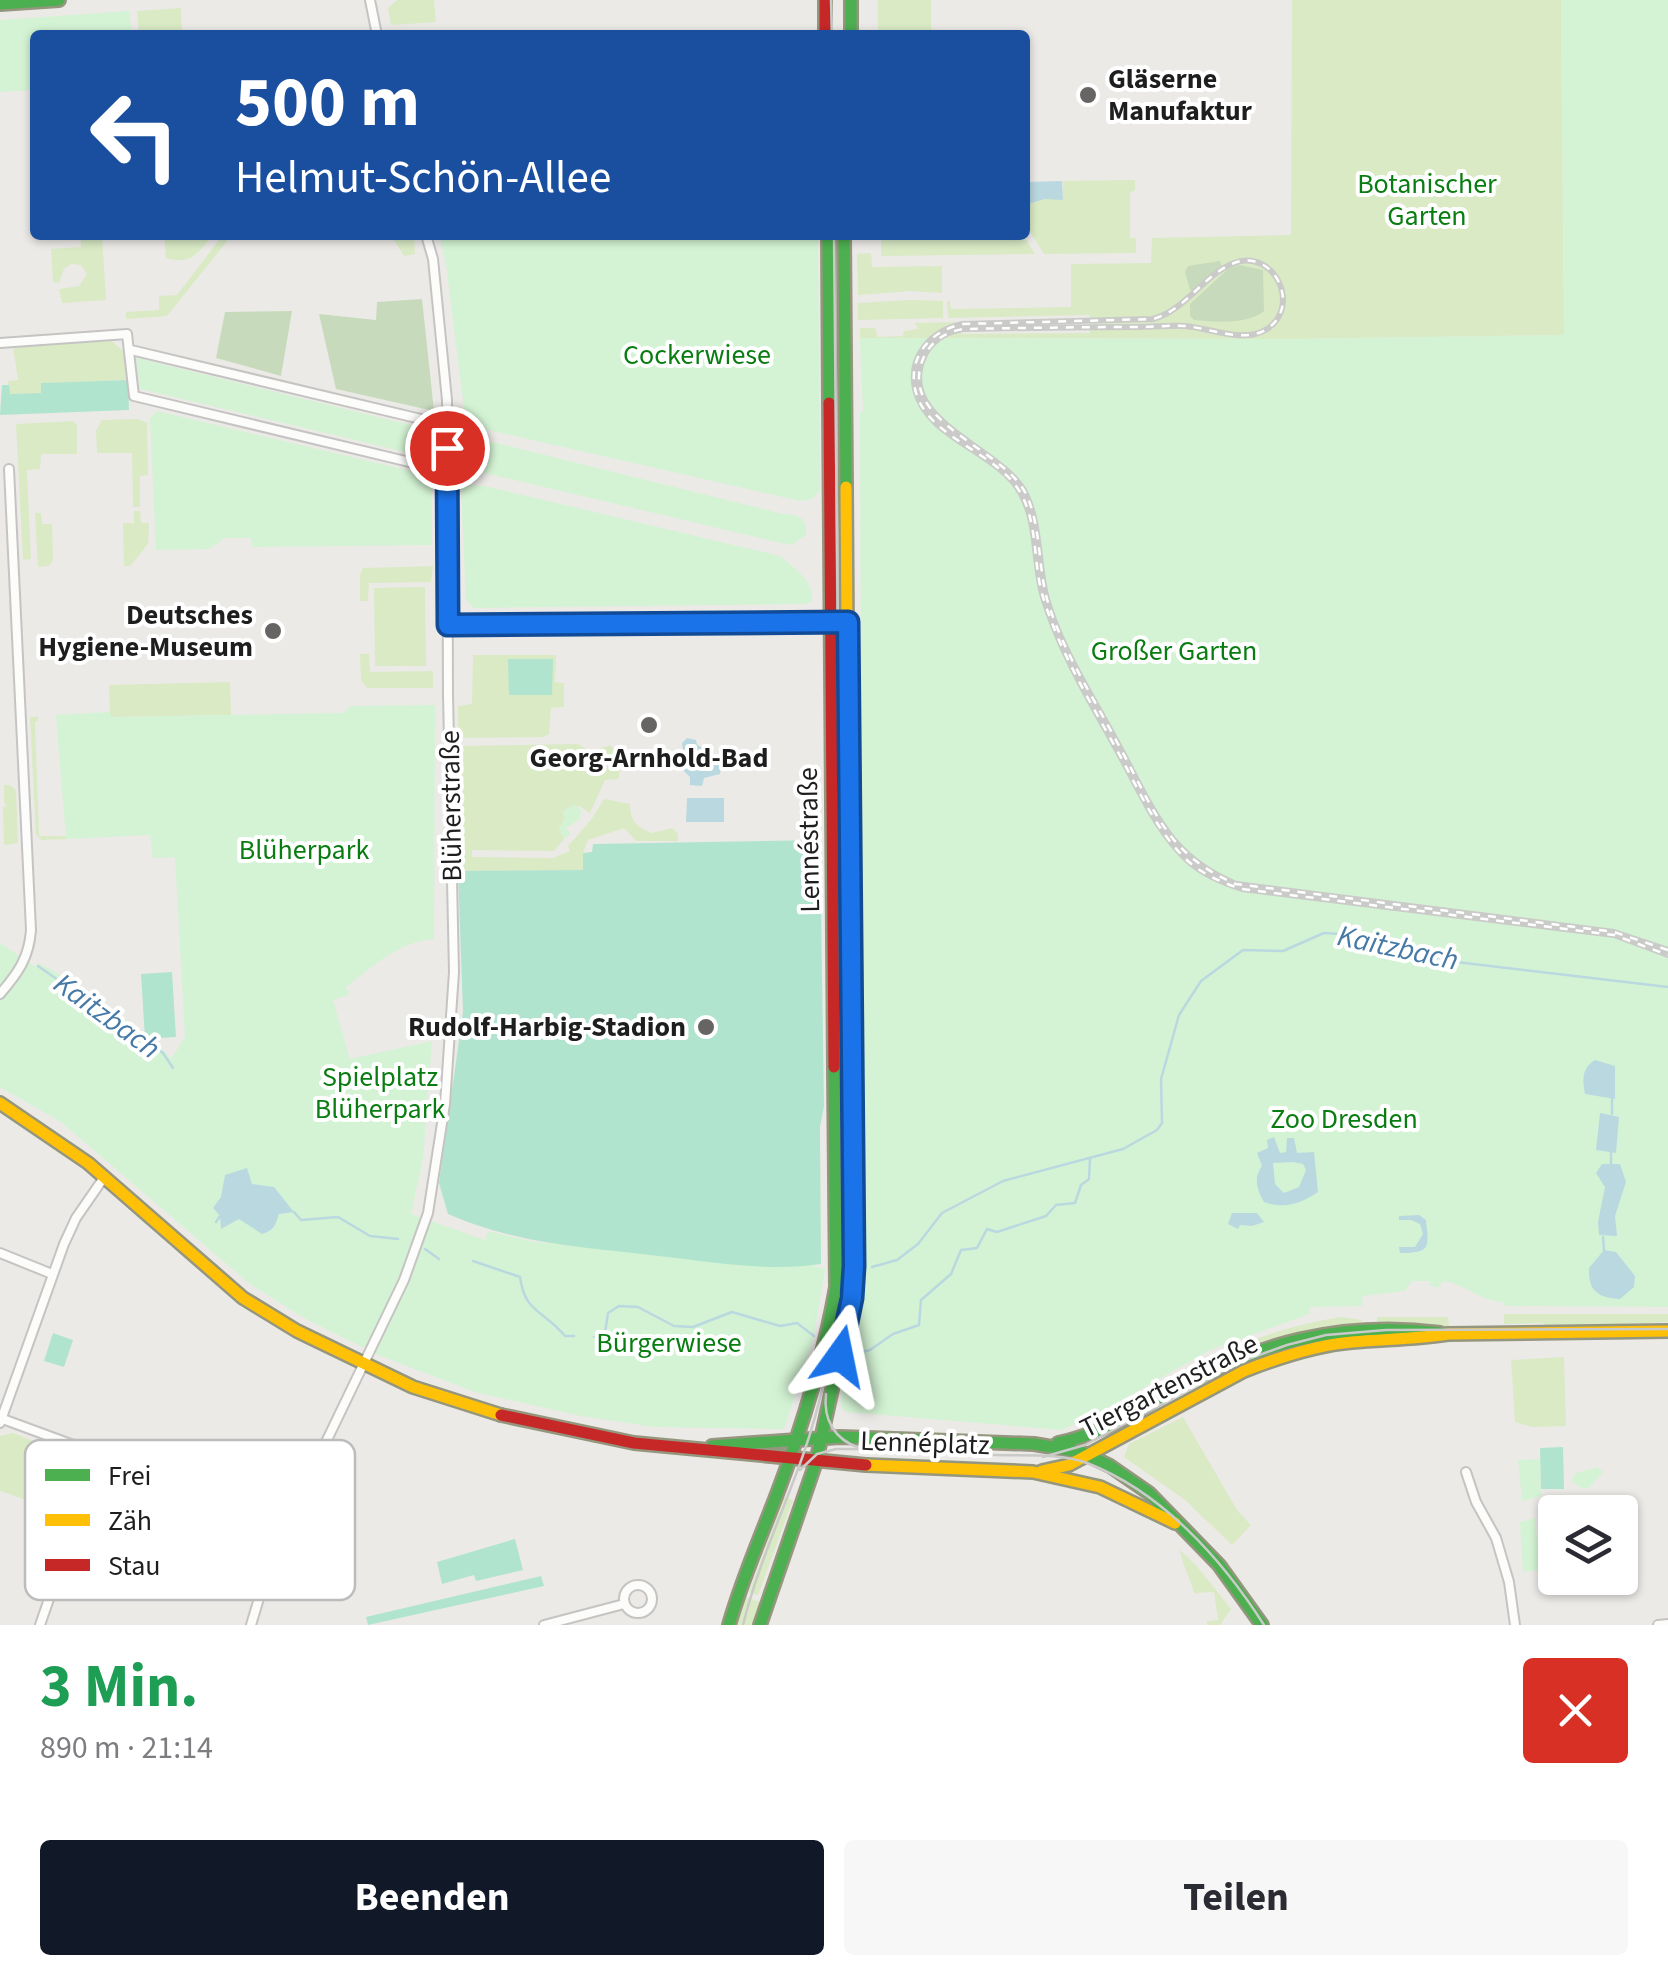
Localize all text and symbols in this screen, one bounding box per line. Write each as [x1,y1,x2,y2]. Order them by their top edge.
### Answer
text: 500 m [235,53,420,153]
place label: Gläserne Manufaktur [1108,59,1253,131]
icon: left [70,70,200,200]
marker: Gläserne Manufaktur [1077,84,1099,106]
text: Helmut-Schön-Allee [235,146,611,210]
park label: Botanischer Garten [1357,164,1497,236]
park label: Cockerwiese [623,335,771,375]
pin [405,406,490,491]
icon: arrive [420,421,475,476]
place label: Deutsches Hygiene-Museum [38,595,253,667]
marker: Deutsches Hygiene-Museum [262,620,284,642]
park label: Großer Garten [1091,631,1257,671]
marker: Georg-Arnhold-Bad [638,714,660,736]
street label: Blüherstraße [430,730,472,882]
place label: Georg-Arnhold-Bad [530,738,768,778]
street label: Lennéstraße [788,767,830,913]
park label: Blüherpark [239,830,369,870]
water label: Kaitzbach [1334,914,1462,982]
water label: Kaitzbach [45,963,169,1069]
place label: Rudolf-Harbig-Stadion [408,1007,686,1047]
marker: Rudolf-Harbig-Stadion [695,1016,717,1038]
park label: Spielplatz Blüherpark [315,1057,445,1129]
park label: Zoo Dresden [1270,1099,1418,1139]
position arrow [788,1304,892,1408]
park label: Bürgerwiese [596,1323,742,1363]
street label: Tiergartenstraße [1073,1324,1265,1448]
street label: Lennéplatz [860,1421,990,1465]
legend [25,1440,355,1600]
text: Frei [108,1456,151,1496]
map controls [1538,1495,1638,1595]
button: layers [1538,1495,1638,1595]
text: Zäh [108,1501,152,1541]
text: Stau [108,1546,161,1586]
text: 3 Min. [40,1645,198,1730]
button: close [1523,1658,1628,1763]
text: 890 m · 21:14 [40,1725,213,1771]
button: Beenden [40,1840,824,1955]
button: Teilen [844,1840,1628,1955]

